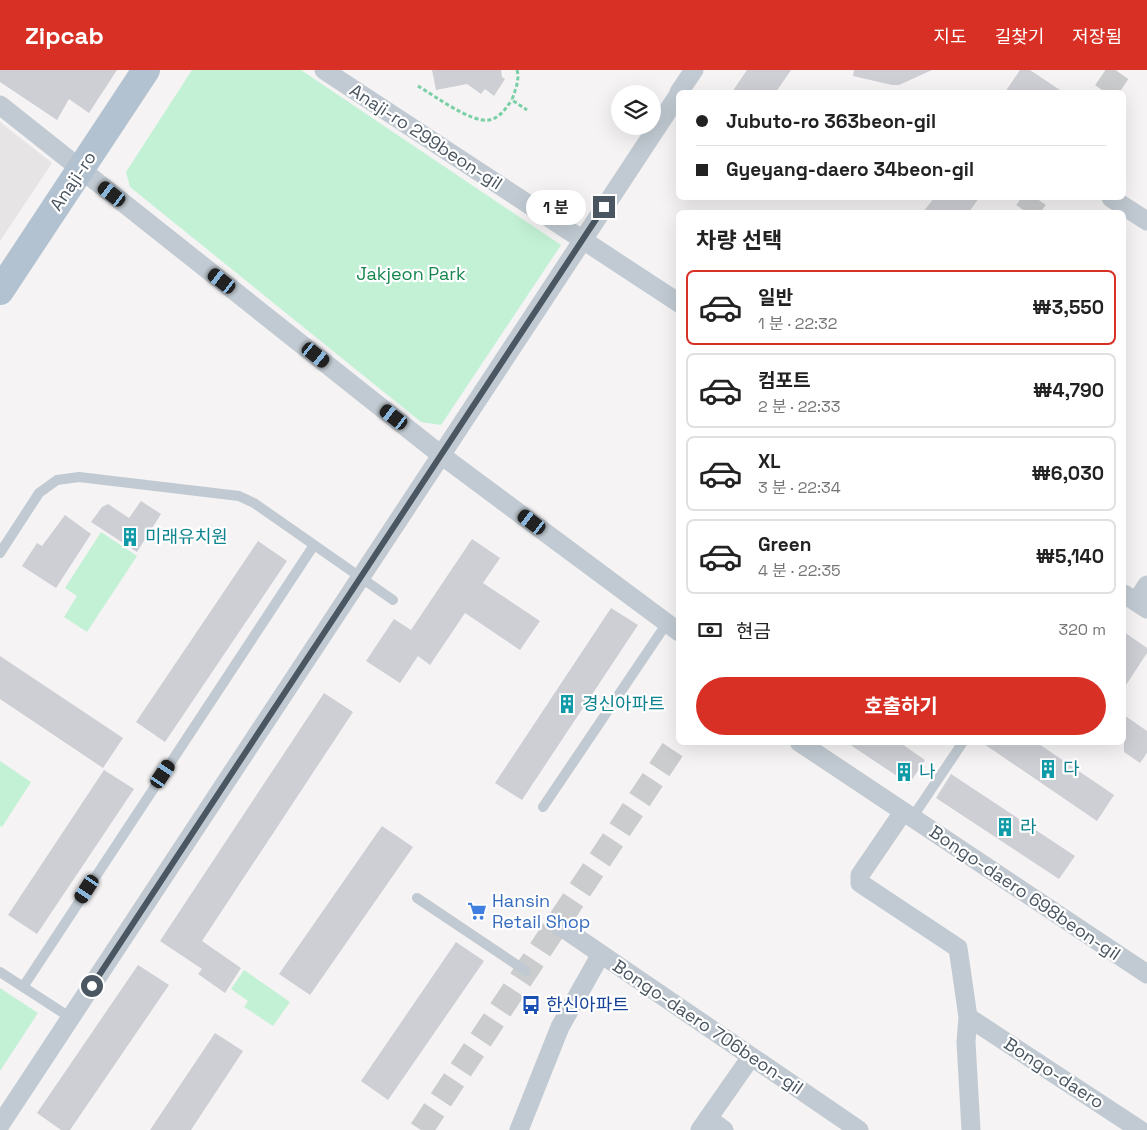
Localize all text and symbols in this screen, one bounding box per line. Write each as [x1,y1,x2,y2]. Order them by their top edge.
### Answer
text: Zipcab [25,20,104,51]
text: 지도 [934,25,967,48]
text: 길찾기 [995,25,1044,48]
text: 저장됨 [1072,25,1122,48]
street label: Anaji-ro 299beon-gil [345,79,507,195]
map controls [611,85,661,135]
button: layers [611,85,661,135]
text: Jubuto-ro 363beon-gil [726,109,936,134]
street label: Anaji-ro [44,146,101,215]
text: Gyeyang-daero 34beon-gil [726,157,974,182]
car [95,179,128,209]
callout: 1 분 [526,190,586,224]
route end [593,196,615,218]
text: 1 분 [543,197,569,218]
text: 차량 선택 [696,226,783,254]
park label: Jakjeon Park [356,262,466,285]
car [205,266,238,296]
icon: car [698,285,743,330]
text: 일반 [758,285,793,310]
text: ₩3,550 [1032,295,1104,320]
text: 1 분 · 22:32 [758,313,837,334]
car [299,340,332,370]
icon: car [698,368,743,413]
text: 컴포트 [758,368,810,393]
text: ₩4,790 [1033,378,1104,403]
text: 2 분 · 22:33 [758,396,840,417]
car [377,402,410,432]
text: XL [758,449,781,474]
icon: car [698,451,743,496]
text: ₩6,030 [1031,461,1104,486]
text: 3 분 · 22:34 [758,477,841,498]
car [515,507,548,537]
place label: 미래유치원 [145,525,228,548]
building icon: 미래유치원 [119,526,141,548]
text: Green [758,532,811,557]
icon: car [698,534,743,579]
text: ₩5,140 [1036,544,1104,569]
text: 4 분 · 22:35 [758,560,841,581]
icon: cash [696,616,724,644]
text: 현금 [736,619,771,644]
text: 320 m [1059,619,1106,640]
button: 호출하기 [696,677,1106,735]
place label: 경신아파트 [582,692,665,715]
building icon: 경신아파트 [556,693,578,715]
car [148,757,177,791]
place label: 다 [1063,757,1080,780]
building icon: 다 [1037,758,1059,780]
place label: 나 [919,760,936,783]
building icon: 나 [893,761,915,783]
place label: 라 [1020,815,1037,838]
building icon: 라 [994,816,1016,838]
street label: Bongo-daero 698beon-gil [925,820,1125,965]
car [72,872,101,906]
place label: Hansin Retail Shop [492,889,590,933]
supermarket icon: Hansin Retail Shop [466,900,488,922]
street label: Bongo-daero 706beon-gil [609,954,808,1099]
route start [81,975,103,997]
place label: 한신아파트 [546,993,629,1016]
bus stop icon: 한신아파트 [520,994,542,1016]
street label: Bongo-daero [1000,1032,1109,1114]

